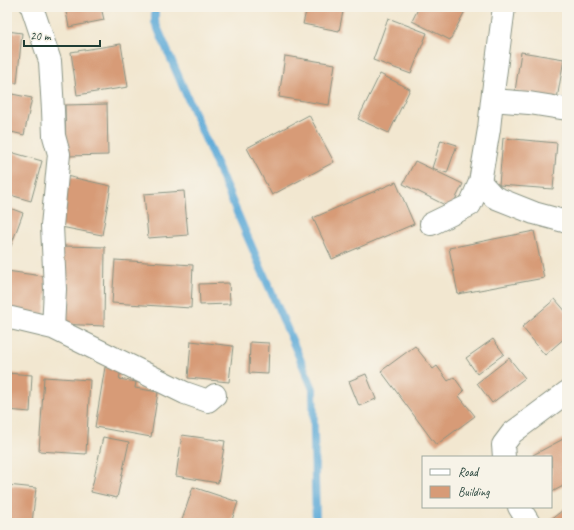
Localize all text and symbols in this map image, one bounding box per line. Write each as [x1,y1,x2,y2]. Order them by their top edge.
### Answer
scale bar [24,22,100,48]
text: 20 m [30,28,52,44]
legend [422,456,552,508]
text: Road [458,464,480,480]
text: Building [458,484,490,500]

